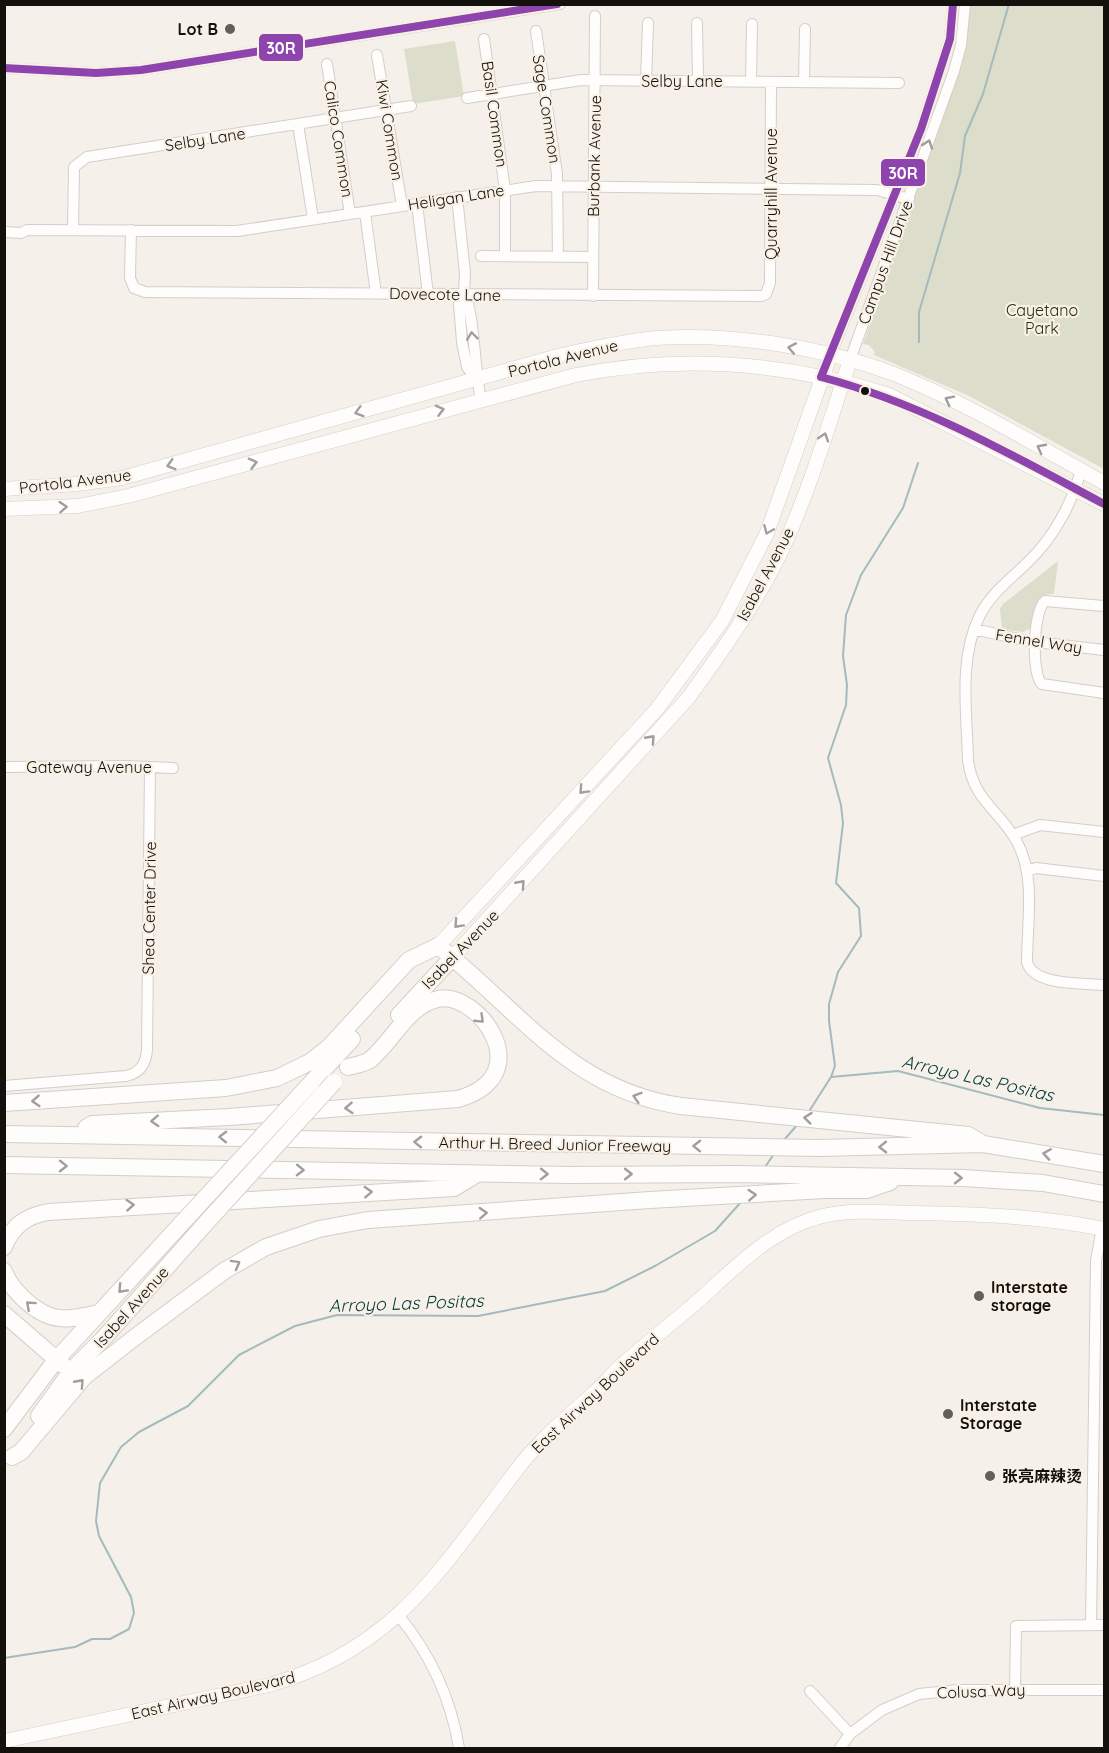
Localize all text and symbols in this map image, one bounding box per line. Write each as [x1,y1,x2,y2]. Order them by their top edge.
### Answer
place label: Lot B [178,19,218,39]
marker: Lot B [223,22,237,36]
line badge: 30R [258,33,304,62]
text: 30R [266,38,296,58]
street label: Sage Common [529,53,565,165]
street label: Basil Common [478,59,512,169]
street label: Selby Lane [641,71,723,91]
street label: Kiwi Common [372,78,408,182]
street label: Calico Common [320,79,358,199]
street label: Burbank Avenue [583,95,605,217]
street label: Selby Lane [163,123,247,155]
street label: Quarryhill Avenue [761,128,781,260]
one-way arrow [921,139,934,150]
line badge: 30R [880,158,926,187]
text: 30R [888,163,918,183]
street label: Heligan Lane [406,180,506,214]
street label: Campus Hill Drive [853,197,917,327]
street label: Dovecote Lane [389,283,501,305]
park label: Cayetano Park [1006,300,1078,338]
one-way arrow [466,332,479,341]
street label: Portola Avenue [506,335,620,381]
one-way arrow [787,342,797,355]
unlabelled marker [859,385,871,397]
one-way arrow [945,396,956,407]
one-way arrow [354,405,364,418]
one-way arrow [435,405,445,418]
one-way arrow [817,432,829,443]
one-way arrow [1037,444,1047,455]
one-way arrow [247,457,257,470]
one-way arrow [166,458,177,470]
street label: Portola Avenue [18,464,132,498]
one-way arrow [58,500,67,513]
one-way arrow [763,523,775,534]
street label: Isabel Avenue [732,524,798,624]
street label: Fennel Way [994,624,1084,658]
one-way arrow [644,735,655,746]
street label: Gateway Avenue [26,757,152,777]
one-way arrow [579,783,590,793]
street label: Shea Center Drive [138,841,160,975]
one-way arrow [514,880,525,890]
street label: Isabel Avenue [417,905,503,993]
one-way arrow [454,917,465,928]
one-way arrow [472,1011,483,1022]
water label: Arroyo Las Positas [900,1049,1058,1107]
one-way arrow [632,1092,643,1104]
one-way arrow [32,1094,41,1107]
one-way arrow [345,1102,354,1115]
one-way arrow [804,1113,813,1125]
one-way arrow [150,1114,159,1127]
one-way arrow [219,1131,228,1143]
street label: Arthur H. Breed Junior Freeway [439,1132,671,1156]
one-way arrow [414,1135,423,1148]
one-way arrow [693,1140,702,1152]
one-way arrow [878,1141,887,1153]
one-way arrow [1042,1148,1052,1161]
one-way arrow [58,1160,67,1172]
one-way arrow [295,1163,304,1176]
one-way arrow [540,1168,549,1181]
one-way arrow [623,1168,632,1180]
one-way arrow [953,1172,962,1184]
one-way arrow [363,1186,372,1199]
one-way arrow [748,1189,757,1202]
one-way arrow [126,1199,135,1212]
one-way arrow [478,1207,487,1220]
one-way arrow [230,1260,240,1271]
street label: Isabel Avenue [89,1262,173,1352]
place label: Interstate storage [991,1277,1068,1315]
one-way arrow [118,1282,129,1292]
water label: Arroyo Las Positas [328,1289,485,1317]
marker: Interstate storage [972,1289,986,1303]
one-way arrow [26,1301,37,1312]
street label: East Airway Boulevard [527,1329,663,1457]
one-way arrow [73,1379,84,1390]
place label: Interstate Storage [960,1395,1037,1433]
marker: Interstate Storage [941,1407,955,1421]
place label: 张亮麻辣烫 [1002,1466,1082,1486]
marker: 张亮麻辣烫 [983,1469,997,1483]
street label: East Airway Boulevard [129,1666,297,1724]
street label: Colusa Way [936,1679,1026,1703]

